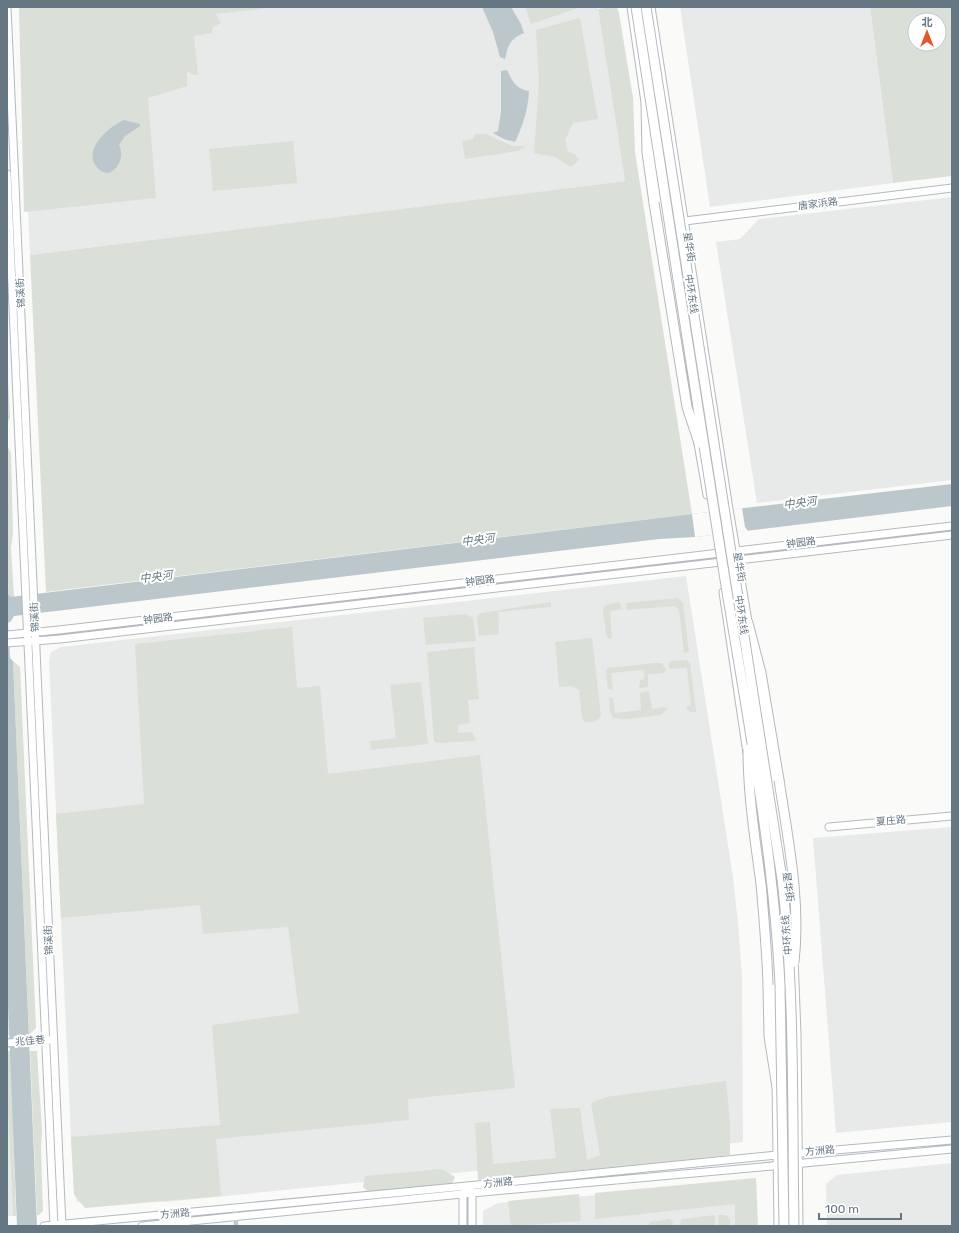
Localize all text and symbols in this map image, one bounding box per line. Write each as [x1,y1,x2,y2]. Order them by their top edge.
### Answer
north arrow [907,12,947,52]
text: 北 [922,16,933,29]
street label: 唐家浜路 [797,196,839,212]
street label: 星华街 [681,231,697,263]
street label: 中环东线 [682,273,700,315]
street label: 锦溪街 [14,278,28,308]
water label: 中央河 [783,494,819,511]
water label: 中央河 [461,531,497,548]
street label: 钟园路 [785,535,817,551]
street label: 星华街 [730,551,748,583]
water label: 中央河 [139,568,175,585]
street label: 钟园路 [464,573,496,589]
street label: 中环东线 [732,594,750,636]
street label: 锦溪街 [28,602,42,632]
street label: 钟园路 [142,611,174,627]
street label: 夏庄路 [876,814,906,828]
street label: 星华街 [780,871,796,903]
street label: 中环东线 [780,915,794,955]
street label: 锦溪街 [42,925,56,955]
street label: 兆佳巷 [15,1034,45,1048]
street label: 方洲路 [805,1144,835,1158]
street label: 方洲路 [482,1175,514,1191]
scale bar [819,1195,901,1221]
text: 100 m [825,1202,859,1216]
street label: 方洲路 [160,1207,190,1221]

